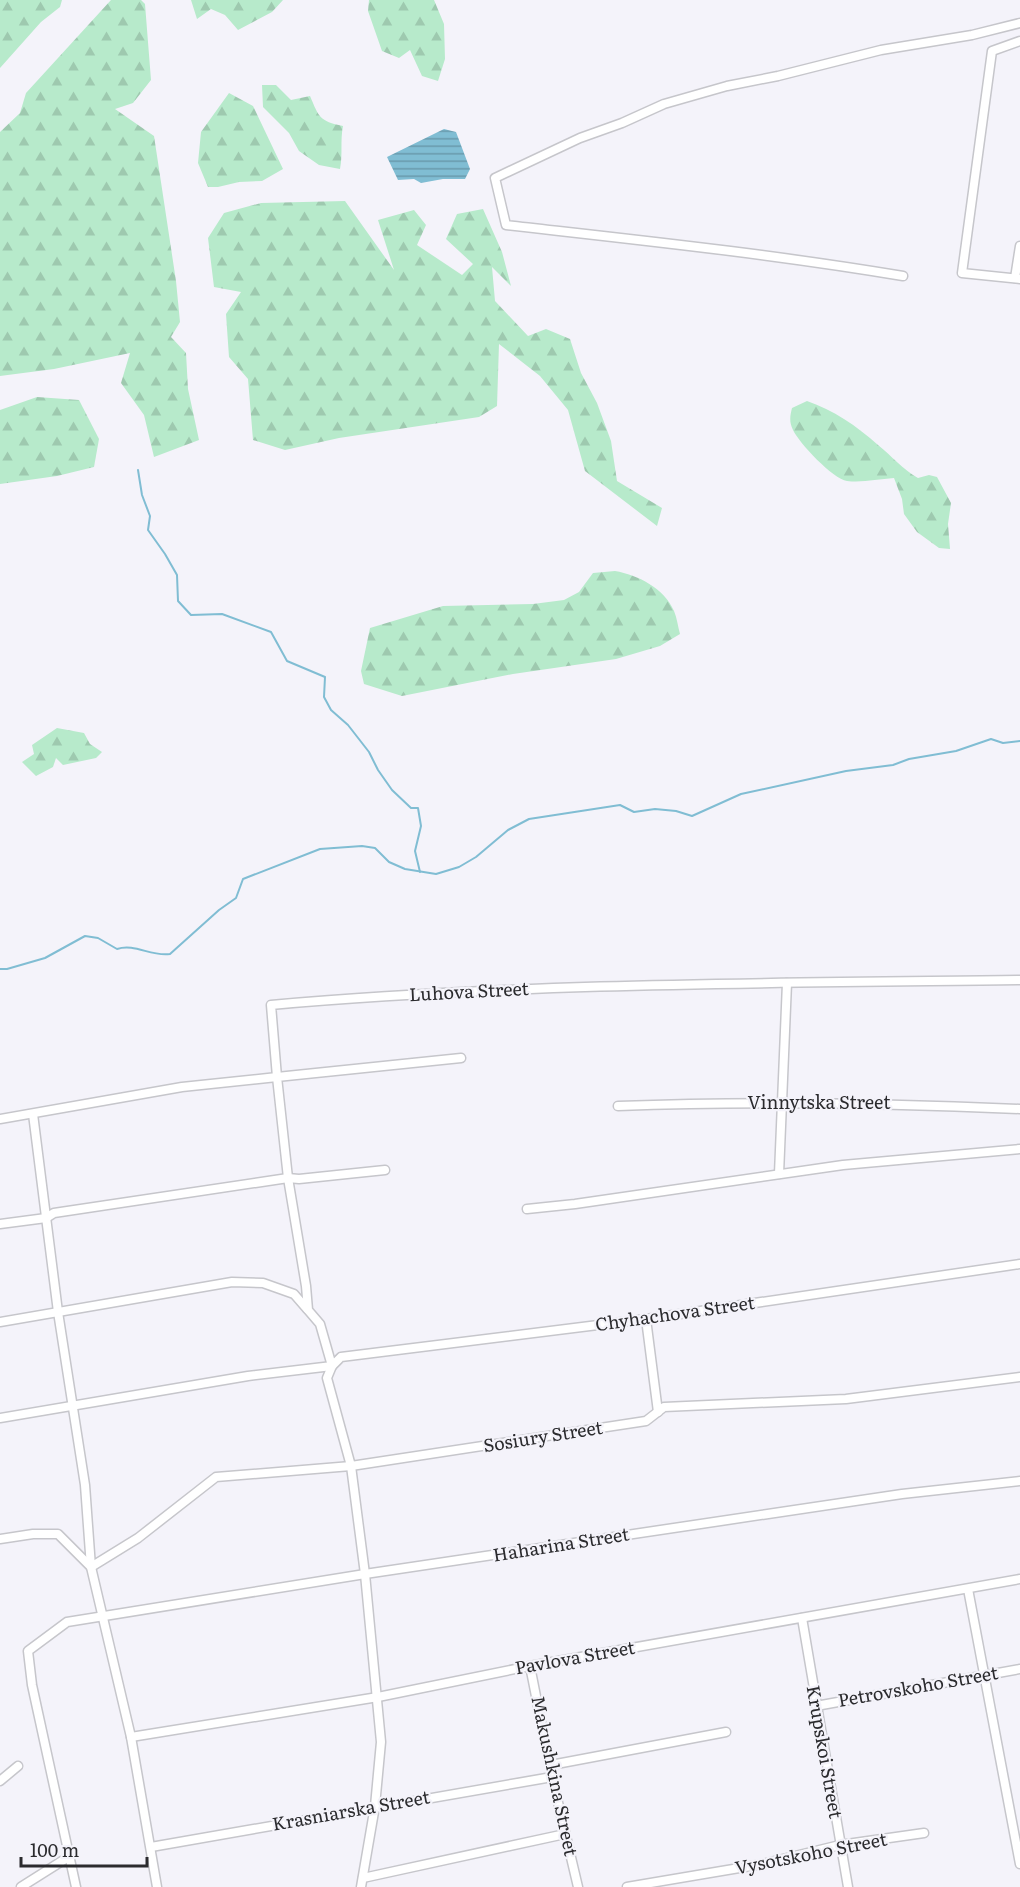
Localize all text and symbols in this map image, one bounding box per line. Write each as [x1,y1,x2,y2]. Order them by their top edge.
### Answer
street label: Luhova Street [408,974,530,1007]
street label: Vinnytska Street [748,1088,891,1115]
street label: Chyhachova Street [593,1288,757,1337]
street label: Sosiury Street [481,1413,605,1458]
street label: Haharina Street [491,1519,631,1568]
street label: Pavlova Street [513,1633,638,1680]
street label: Petrovskoho Street [835,1658,1001,1713]
street label: Krupskoi Street [800,1683,851,1821]
street label: Makushkina Street [525,1693,586,1859]
street label: Krasniarska Street [270,1782,432,1837]
street label: Vysotskoho Street [732,1824,890,1880]
scale bar [21,1830,147,1868]
text: 100 m [30,1836,79,1863]

